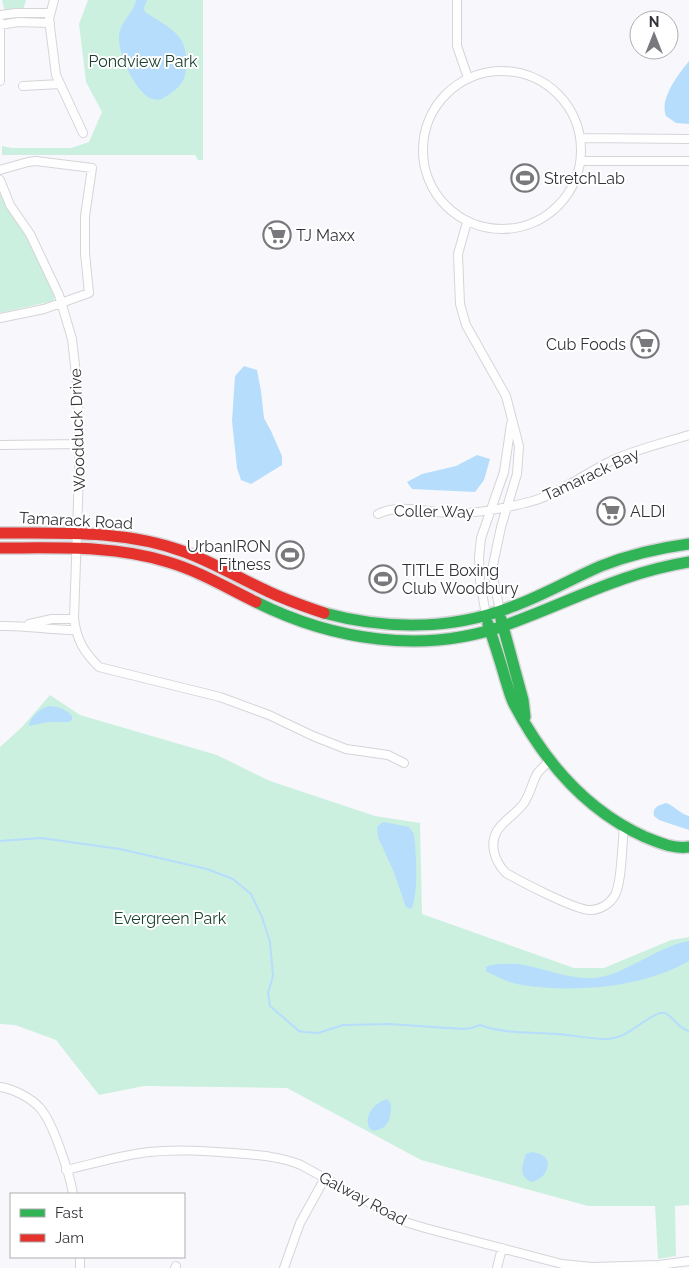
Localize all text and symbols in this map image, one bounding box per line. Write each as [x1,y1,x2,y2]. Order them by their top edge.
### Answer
north arrow [629,10,679,60]
text: N [649,14,659,30]
park label: Pondview Park [88,52,198,71]
sports icon: StretchLab [510,163,540,193]
place label: StretchLab [544,169,625,188]
supermarket icon: TJ Maxx [262,220,292,250]
place label: TJ Maxx [296,226,355,245]
supermarket icon: Cub Foods [630,329,660,359]
place label: Cub Foods [546,335,626,354]
street label: Woodduck Drive [66,368,89,492]
street label: Tamarack Bay [540,444,642,505]
supermarket icon: ALDI [596,496,626,526]
street label: Coller Way [394,501,475,522]
place label: ALDI [630,502,666,521]
street label: Tamarack Road [18,508,134,533]
place label: UrbanIRON Fitness [187,537,271,574]
sports icon: UrbanIRON Fitness [275,540,305,570]
place label: TITLE Boxing Club Woodbury [402,561,519,598]
sports icon: TITLE Boxing Club Woodbury [368,564,398,594]
park label: Evergreen Park [114,909,227,928]
street label: Galway Road [316,1167,410,1229]
legend [10,1193,185,1258]
text: Fast [55,1204,83,1222]
text: Jam [55,1229,84,1247]

